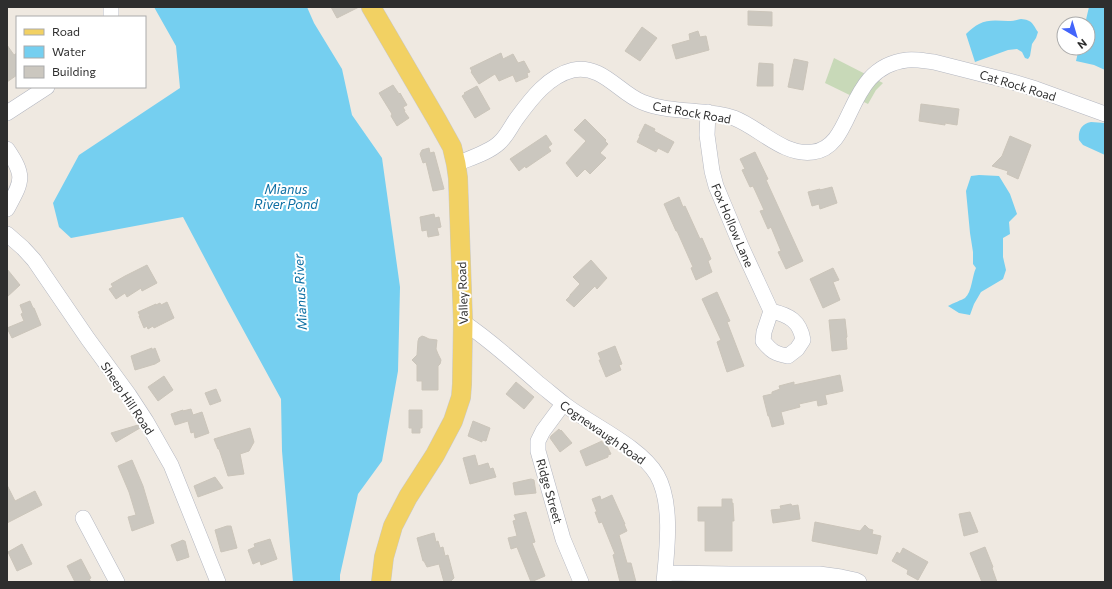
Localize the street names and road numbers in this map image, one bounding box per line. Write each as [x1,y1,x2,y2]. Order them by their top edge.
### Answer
street label: Cat Rock Road [978,67,1058,103]
street label: Cat Rock Road [652,98,732,126]
street label: Fox Hollow Lane [709,181,757,269]
street label: Valley Road [454,261,470,325]
street label: Sheep Hill Road [99,359,157,437]
street label: Cognewaugh Road [558,397,648,467]
street label: Ridge Street [534,457,566,525]

